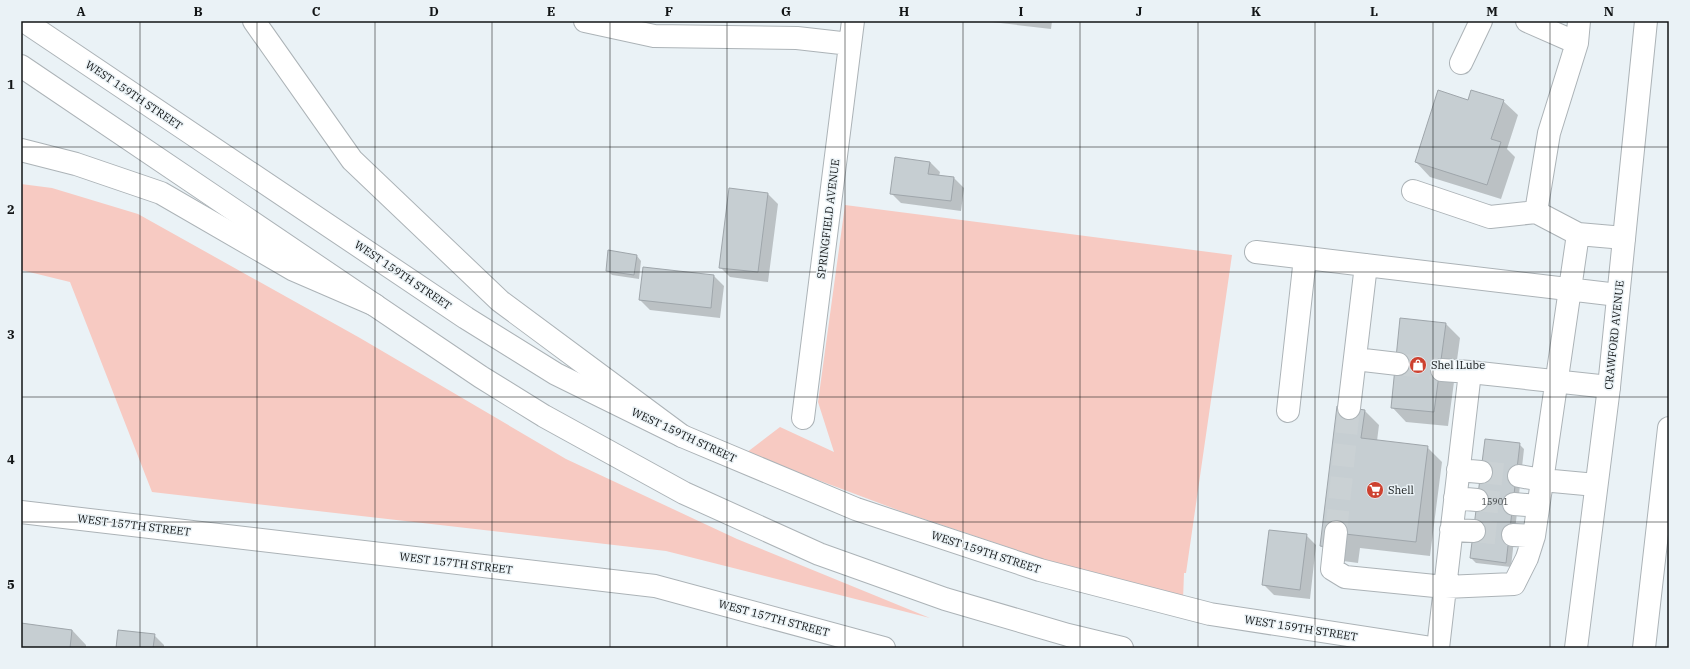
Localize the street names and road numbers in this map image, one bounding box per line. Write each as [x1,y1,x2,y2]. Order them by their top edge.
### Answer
street label: WEST 159TH STREET [83,57,185,133]
street label: SPRINGFIELD AVENUE [814,158,842,280]
street label: WEST 159TH STREET [352,237,454,313]
street label: CRAWFORD AVENUE [1601,280,1627,390]
street label: WEST 159TH STREET [629,405,739,465]
street label: WEST 157TH STREET [77,511,191,539]
street label: WEST 159TH STREET [930,528,1042,576]
street label: WEST 157TH STREET [399,549,513,577]
street label: WEST 157TH STREET [717,596,831,640]
street label: WEST 159TH STREET [1244,612,1358,644]

